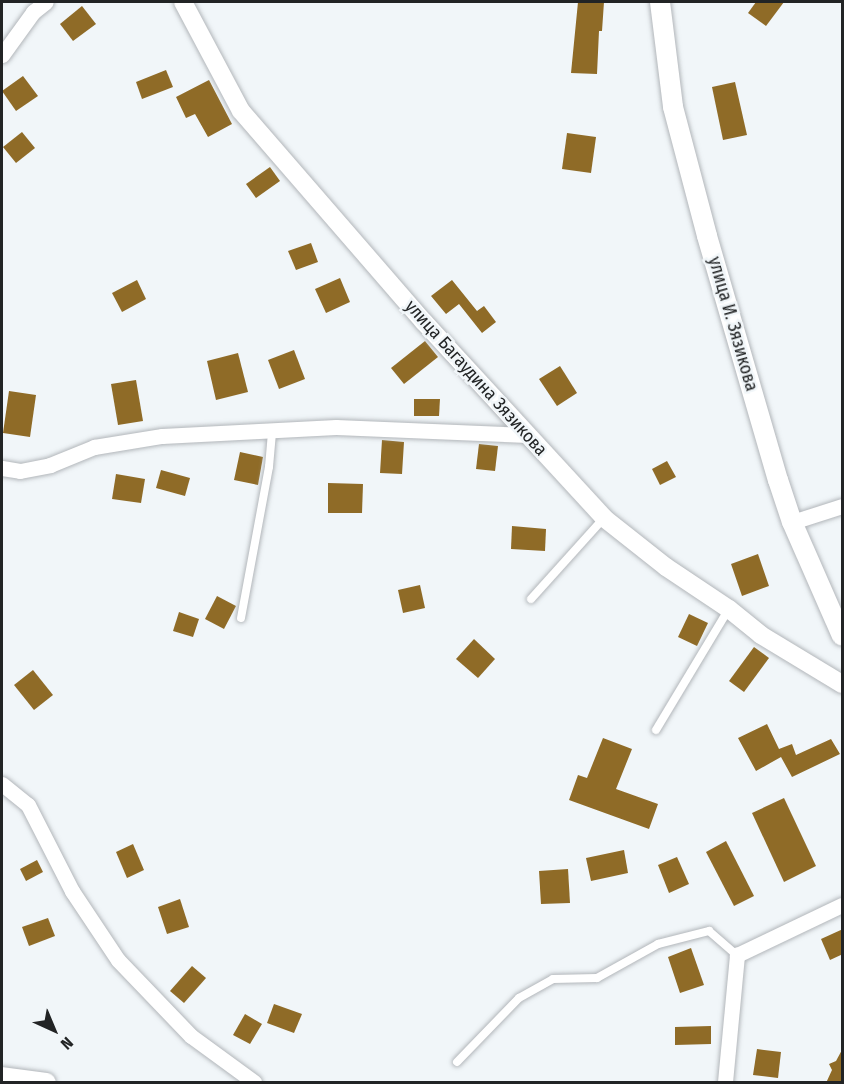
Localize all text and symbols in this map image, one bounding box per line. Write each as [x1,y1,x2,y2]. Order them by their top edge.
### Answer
street label: улица И. Зязикова [703,254,763,394]
street label: улица Багаудина Зязикова [400,296,552,460]
north arrow [24,1000,84,1060]
text: N [57,1033,77,1053]

